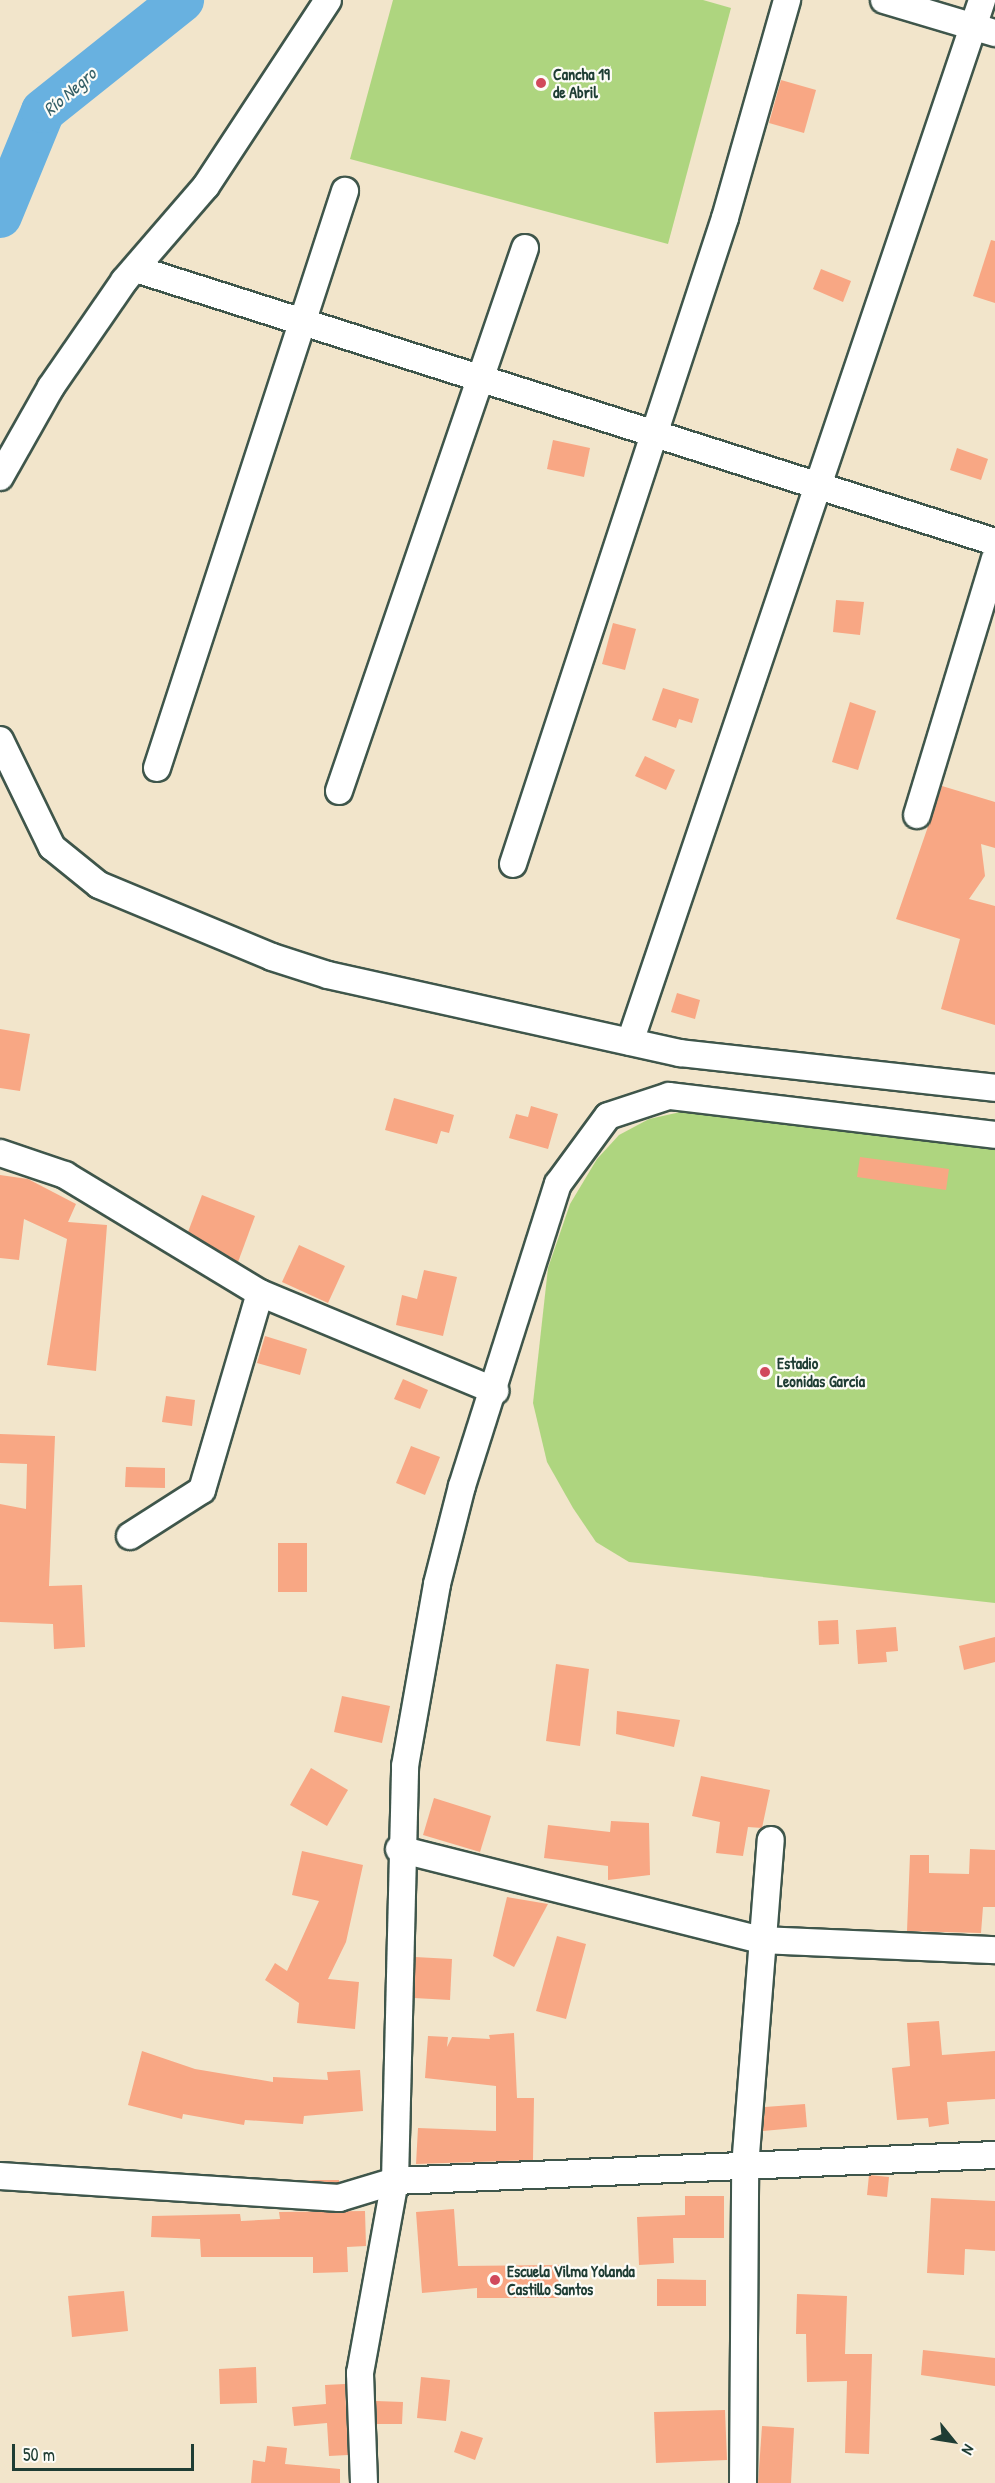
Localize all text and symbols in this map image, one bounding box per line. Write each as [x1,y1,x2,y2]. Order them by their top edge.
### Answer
water label: Río Negro [39,63,101,121]
place label: Cancha 19 de Abril [553,64,610,102]
marker: Cancha 19 de Abril [534,76,548,90]
place label: Estadio Leonidas García [777,1353,865,1391]
marker: Estadio Leonidas García [758,1365,772,1379]
place label: Escuela Vilma Yolanda Castillo Santos [507,2261,635,2299]
marker: Escuela Vilma Yolanda Castillo Santos [488,2273,502,2287]
north arrow [923,2411,983,2471]
scale bar [15,2432,196,2470]
text: N [957,2441,980,2459]
text: 50 m [23,2442,55,2467]

